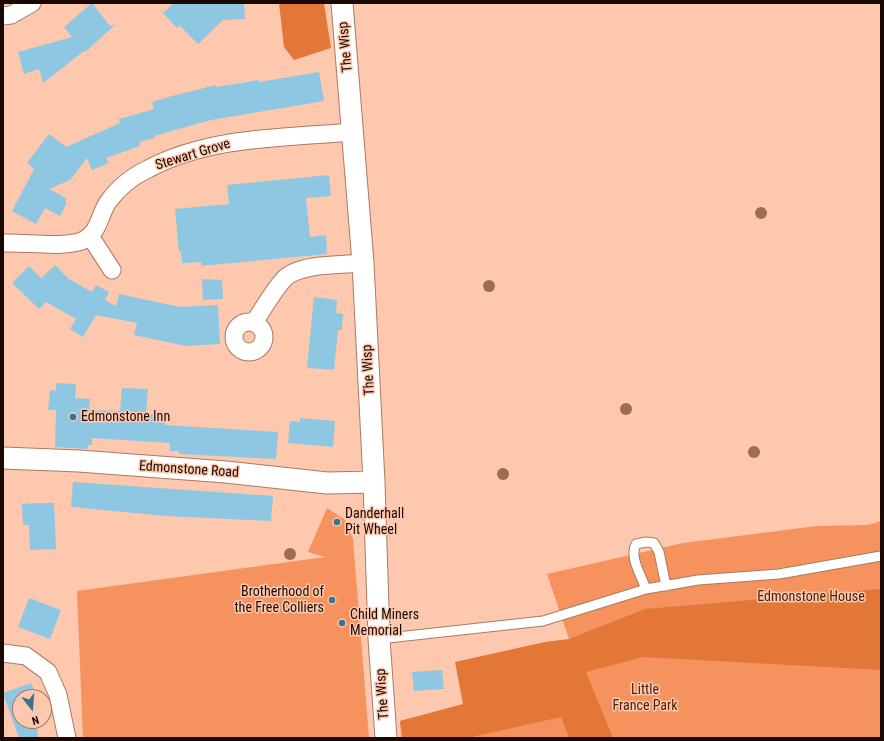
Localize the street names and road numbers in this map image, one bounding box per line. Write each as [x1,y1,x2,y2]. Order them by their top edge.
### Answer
street label: The Wisp [335,21,357,73]
street label: Stewart Grove [153,136,233,174]
street label: The Wisp [359,344,379,396]
street label: Edmonstone Road [138,458,240,482]
street label: The Wisp [373,668,393,720]

